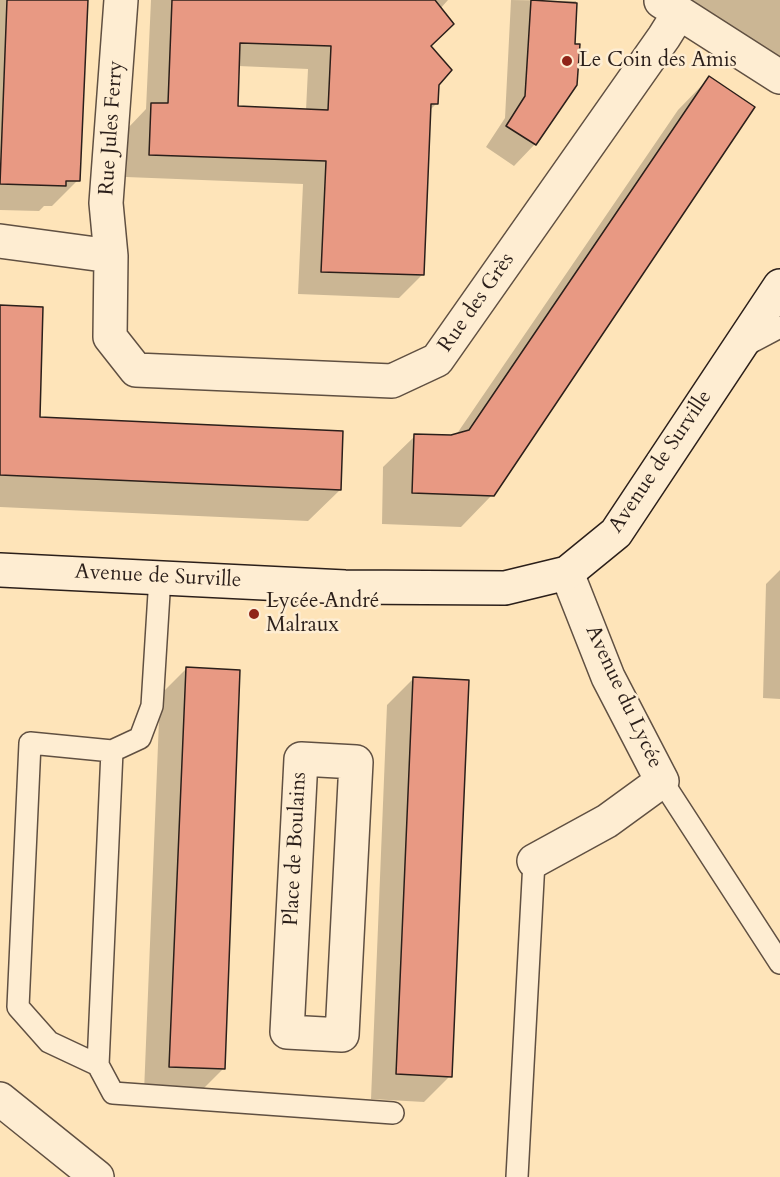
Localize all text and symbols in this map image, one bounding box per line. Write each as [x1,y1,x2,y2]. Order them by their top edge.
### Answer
place label: Le Coin des Amis [579,48,737,74]
marker: Le Coin des Amis [560,54,574,68]
street label: Rue Jules Ferry [95,60,129,196]
street label: Rue des Grès [434,248,520,358]
street label: Avenue de Surville [604,386,718,538]
street label: Avenue de Surville [74,560,242,594]
place label: Lycée André Malraux [266,589,379,639]
marker: Lycée André Malraux [247,607,261,621]
street label: Avenue du Lycée [579,622,667,772]
street label: Place de Boulains [279,771,313,927]

